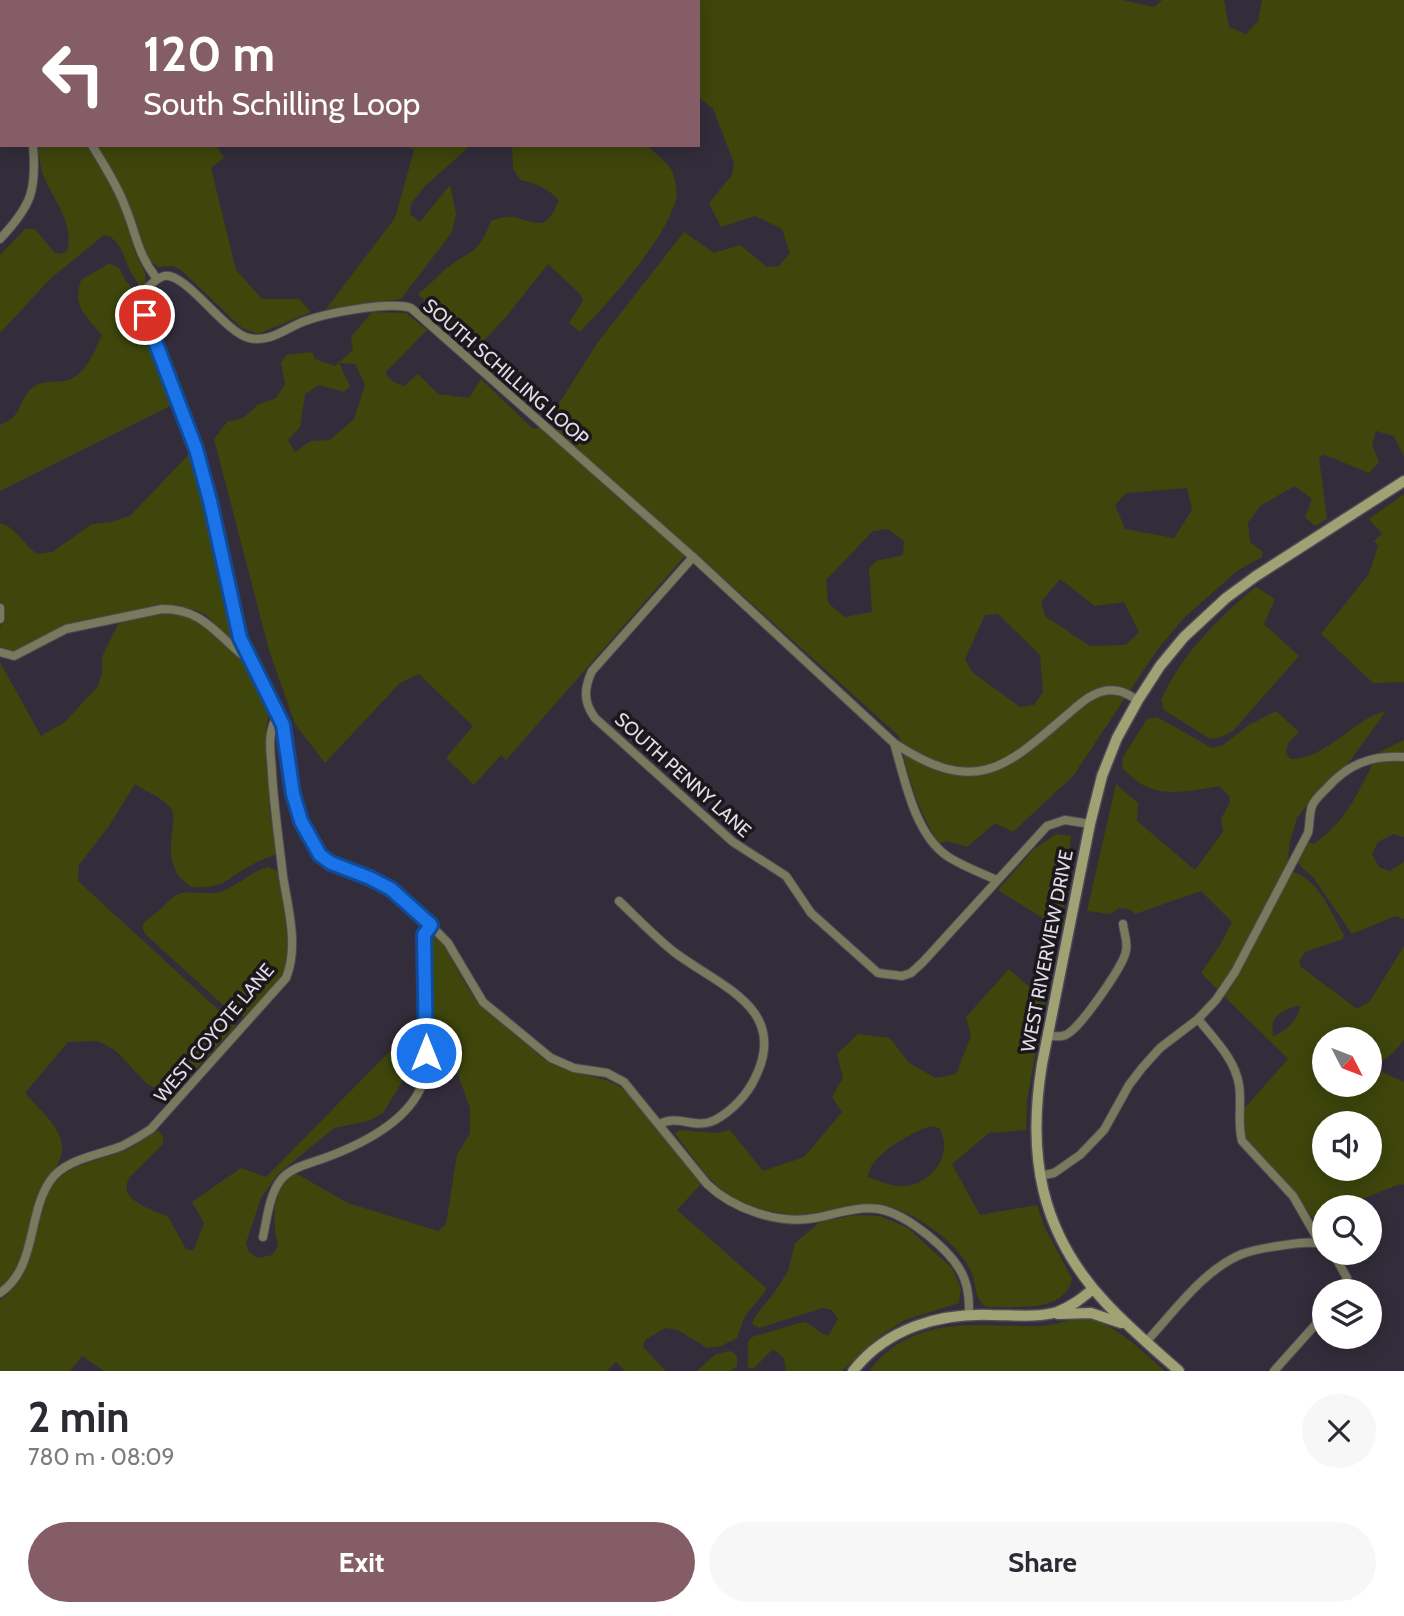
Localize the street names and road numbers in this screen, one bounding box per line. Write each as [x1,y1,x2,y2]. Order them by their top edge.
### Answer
street label: SOUTH SCHILLING LOOP [419,294,594,450]
street label: SOUTH PENNY LANE [610,708,756,842]
street label: WEST RIVERVIEW DRIVE [1016,848,1078,1054]
street label: WEST COYOTE LANE [149,959,279,1107]

